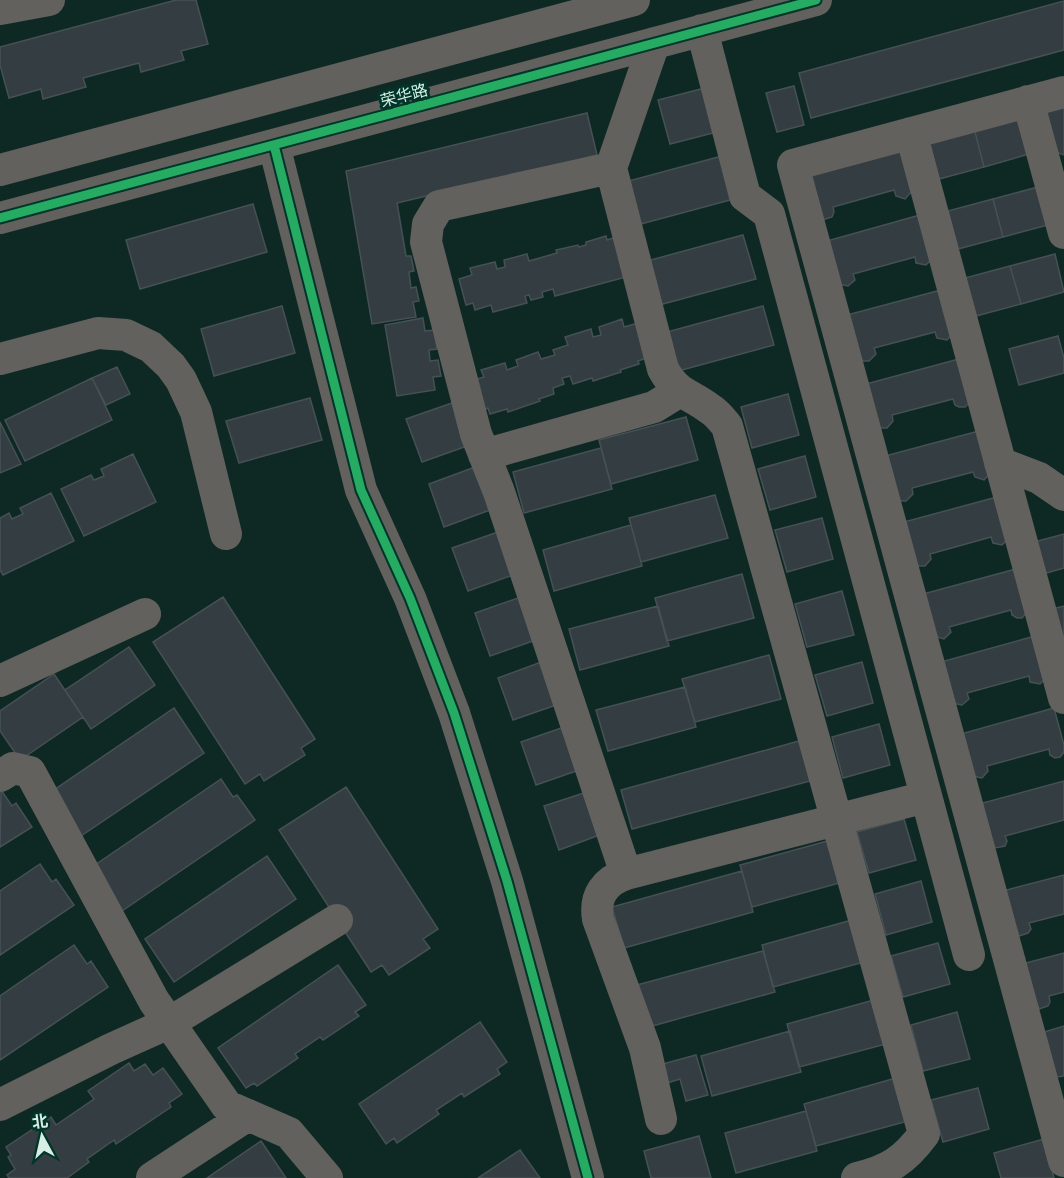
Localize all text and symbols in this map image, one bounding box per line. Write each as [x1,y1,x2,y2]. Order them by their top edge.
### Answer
street label: 荣华路 [378,80,430,111]
north arrow [12,1106,72,1166]
text: 北 [31,1111,49,1132]

